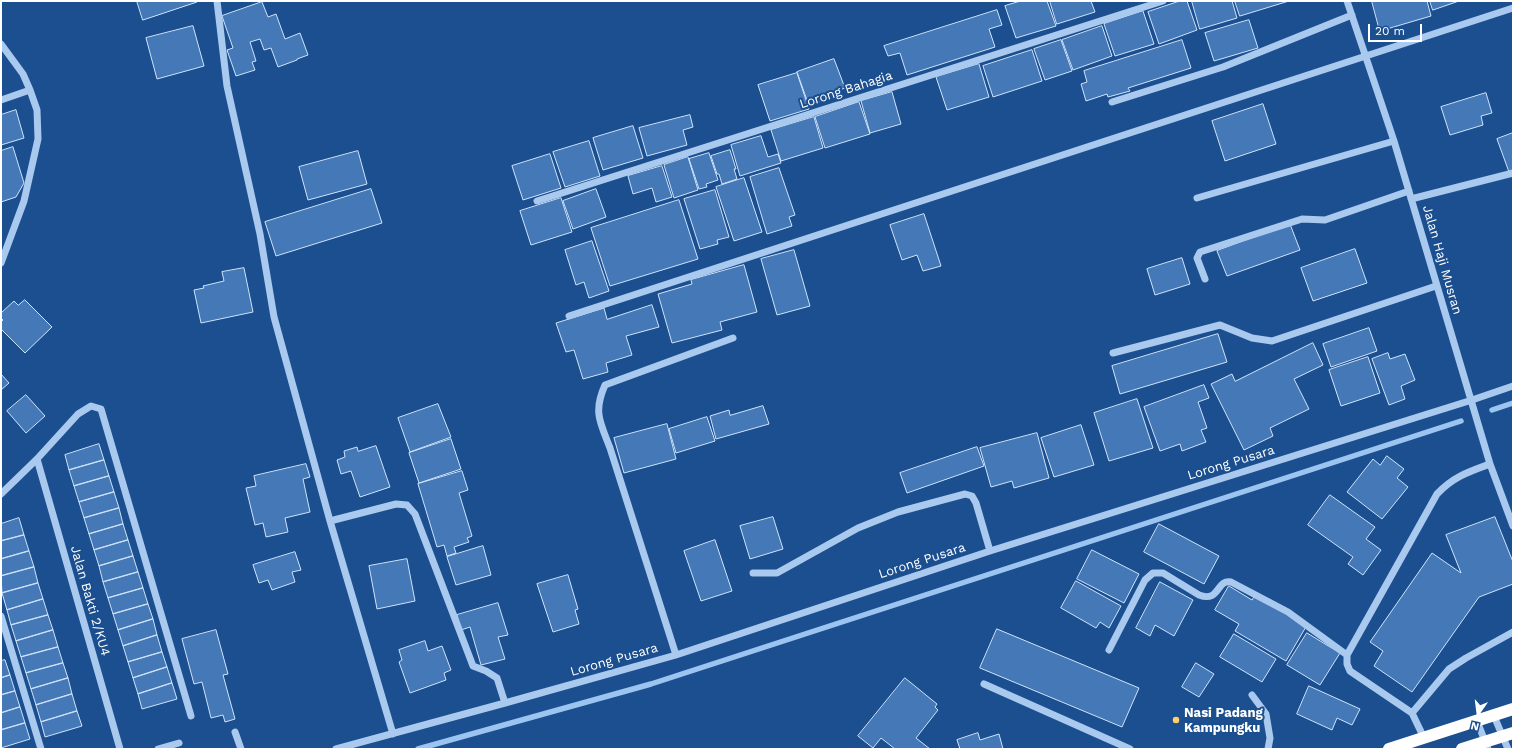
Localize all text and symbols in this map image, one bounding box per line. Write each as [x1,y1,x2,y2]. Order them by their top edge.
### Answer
scale bar [1370,16,1424,42]
text: 20 m [1375,24,1405,38]
street label: Lorong Bahagia [798,68,894,112]
street label: Jalan Haji Musran [1419,204,1465,316]
street label: Lorong Pusara [1186,442,1276,484]
street label: Lorong Pusara [877,540,967,582]
street label: Jalan Bakti 2/KU4 [67,544,113,658]
street label: Lorong Pusara [568,640,660,680]
north arrow [1458,694,1498,734]
place label: Nasi Padang Kampungku [1184,705,1263,736]
marker: Nasi Padang Kampungku [1171,715,1181,725]
text: N [1469,719,1481,733]

